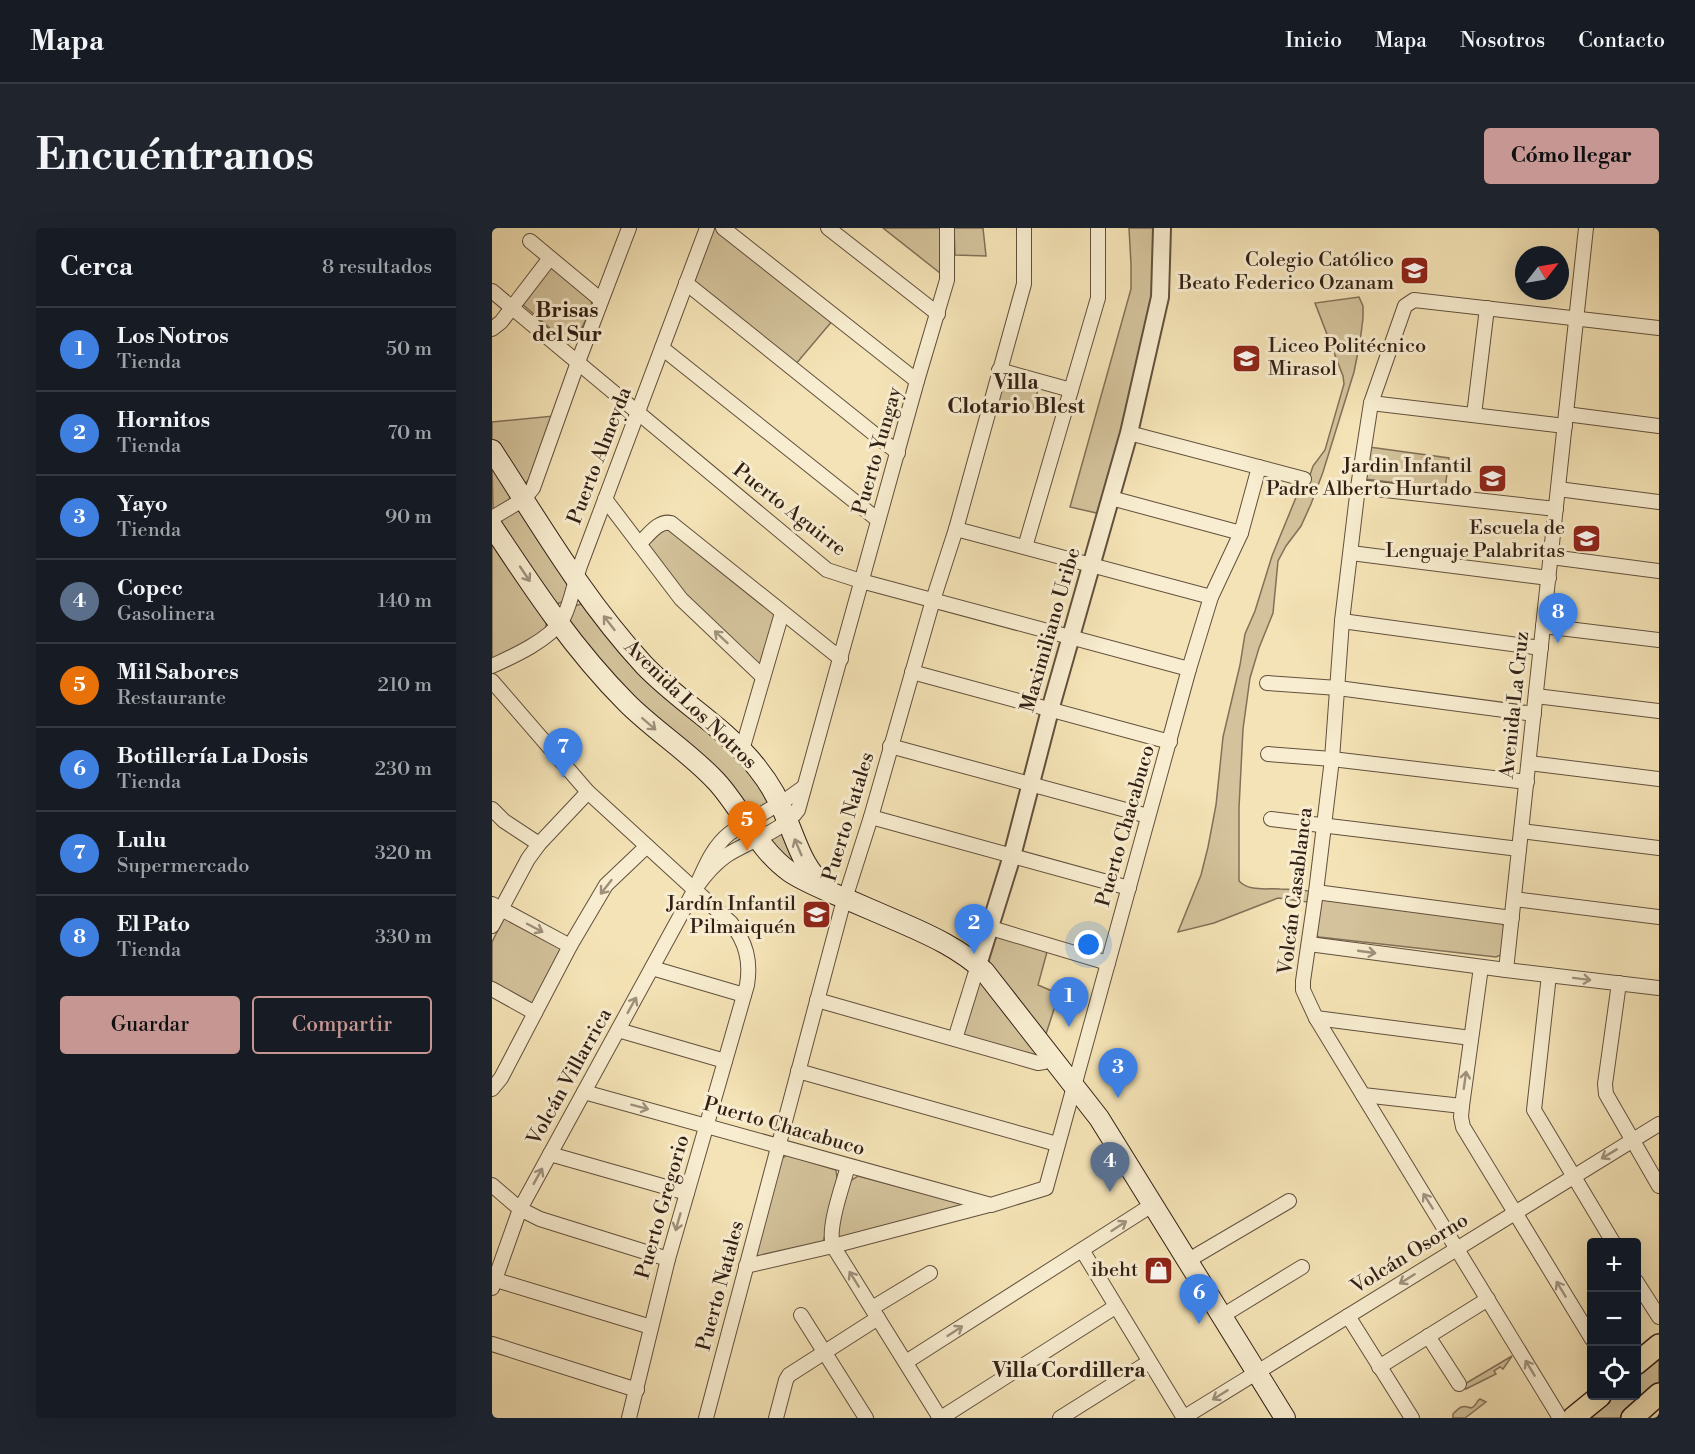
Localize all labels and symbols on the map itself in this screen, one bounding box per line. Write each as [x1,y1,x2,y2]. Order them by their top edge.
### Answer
north arrow [1515,246,1569,300]
place label: Colegio Católico Beato Federico Ozanam [1177,248,1394,296]
school or university icon: Colegio Católico Beato Federico Ozanam [1399,255,1431,287]
district label: Brisas del Sur [532,298,602,348]
place label: Liceo Politécnico Mirasol [1268,334,1426,382]
school or university icon: Liceo Politécnico Mirasol [1231,342,1263,374]
district label: Villa Clotario Blest [947,370,1085,420]
street label: Puerto Almeyda [562,383,638,528]
street label: Puerto Yungay [848,384,908,518]
place label: Jardin Infantil Padre Alberto Hurtado [1266,454,1472,502]
street label: Puerto Aguirre [727,458,851,562]
school or university icon: Jardin Infantil Padre Alberto Hurtado [1477,462,1509,494]
place label: Escuela de Lenguaje Palabritas [1385,516,1565,564]
school or university icon: Escuela de Lenguaje Palabritas [1570,523,1602,555]
street label: Maximiliano Uribe [1016,545,1086,715]
one-way arrow [518,566,531,583]
pin: 8 [1538,594,1578,643]
one-way arrow [602,615,615,631]
one-way arrow [713,629,728,644]
street label: Avenida La Cruz [1495,630,1535,781]
street label: Avenida Los Notros [618,634,762,775]
one-way arrow [641,717,657,730]
pin: 7 [544,728,582,778]
street label: Puerto Chacabuco [1091,742,1161,910]
street label: Puerto Natales [817,749,881,885]
pin: 5 [728,802,766,851]
street label: Volcán Casablanca [1273,805,1319,977]
one-way arrow [792,839,803,857]
one-way arrow [600,879,613,895]
place label: Jardín Infantil Pilmaiquén [666,892,796,940]
school or university icon: Jardín Infantil Pilmaiquén [801,899,833,931]
pin: 2 [954,904,994,954]
one-way arrow [526,922,543,934]
your location [1074,930,1103,959]
one-way arrow [1357,947,1377,958]
one-way arrow [1571,973,1591,984]
pin: 1 [1050,978,1088,1027]
one-way arrow [626,997,638,1014]
street label: Volcán Villarrica [522,1003,618,1151]
pin: 3 [1098,1048,1138,1098]
one-way arrow [1460,1071,1471,1091]
street label: Puerto Chacabuco [700,1092,868,1162]
one-way arrow [631,1102,650,1113]
street label: Puerto Gregorio [631,1132,695,1282]
pin: 4 [1090,1142,1130,1192]
one-way arrow [1601,1149,1618,1161]
one-way arrow [532,1168,544,1185]
one-way arrow [1422,1193,1434,1210]
street label: Volcán Osorno [1346,1208,1473,1301]
one-way arrow [672,1212,683,1231]
street label: Puerto Natales [692,1218,750,1354]
one-way arrow [1111,1220,1127,1232]
shop icon: ibeht [1143,1254,1175,1286]
place label: ibeht [1091,1258,1138,1283]
one-way arrow [848,1271,860,1288]
one-way arrow [1399,1273,1416,1285]
pin: 6 [1180,1274,1218,1324]
one-way arrow [1555,1281,1567,1298]
one-way arrow [946,1325,963,1337]
district label: Villa Cordillera [991,1358,1146,1384]
one-way arrow [1523,1360,1535,1377]
one-way arrow [1212,1390,1229,1402]

